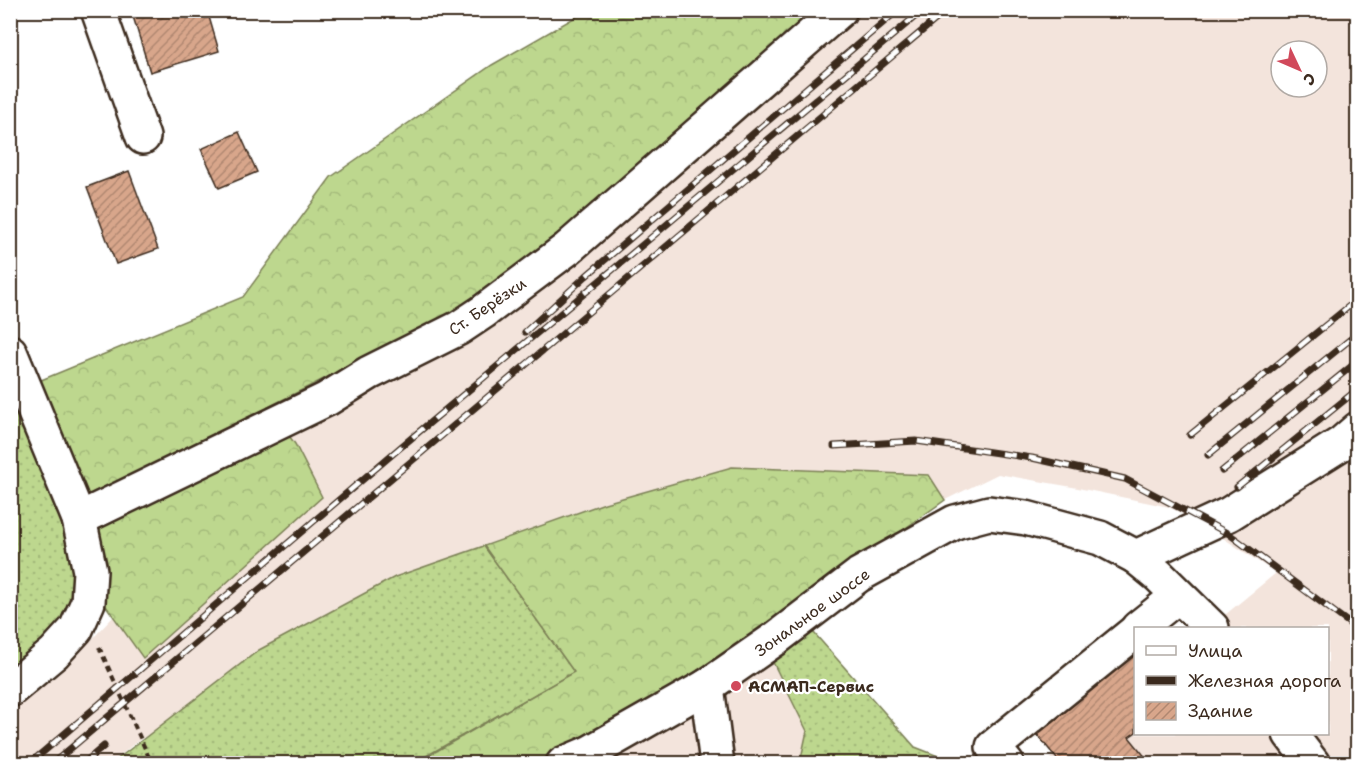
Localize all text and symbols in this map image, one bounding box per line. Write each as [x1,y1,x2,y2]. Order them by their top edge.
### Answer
north arrow [1269,39,1329,99]
text: С [1298,68,1320,90]
street label: Ст. Берёзки [444,273,530,340]
street label: Зональное шоссе [751,563,874,661]
legend [1134,627,1329,735]
text: Улица [1188,639,1242,663]
text: Железная дорога [1188,669,1341,693]
place label: АСМАП-Сервис [748,676,874,697]
marker: АСМАП-Сервис [729,679,743,693]
text: Здание [1188,699,1253,723]

